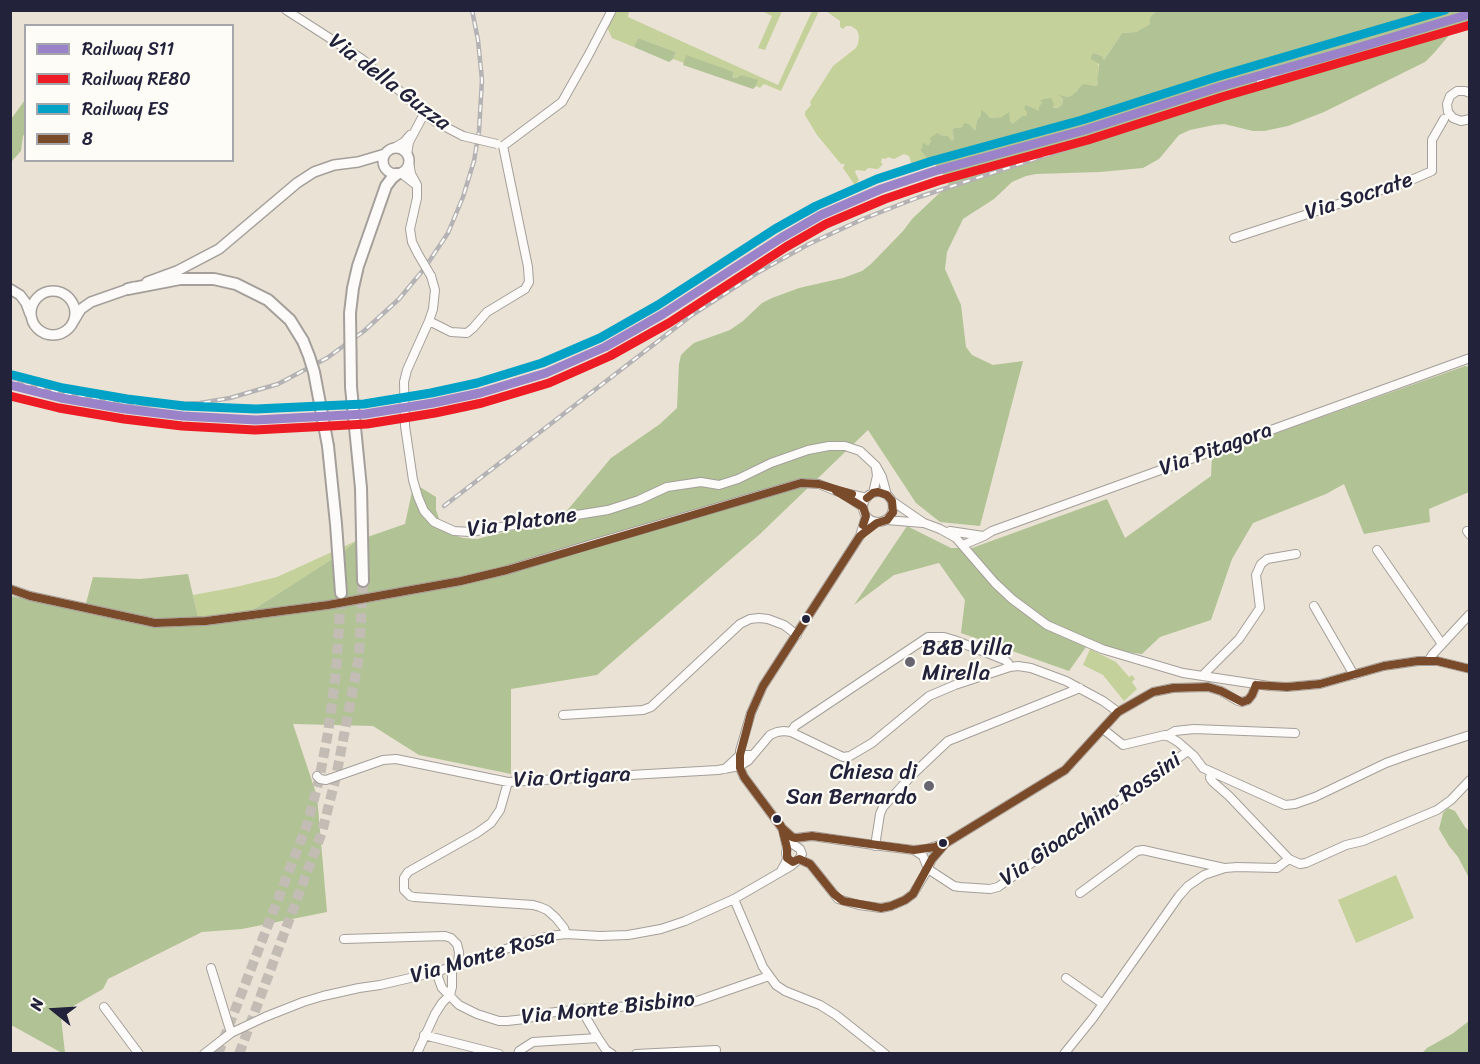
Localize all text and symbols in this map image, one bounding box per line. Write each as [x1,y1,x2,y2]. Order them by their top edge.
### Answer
legend [24,24,234,162]
street label: Via della Guzza [323,29,455,137]
text: Railway S11 [82,33,174,65]
text: Railway RE80 [82,63,191,95]
text: Railway ES [82,93,169,125]
text: 8 [82,123,93,155]
street label: Via Socrate [1302,167,1416,227]
street label: Via Pitagora [1156,417,1276,483]
street label: Via Platone [466,502,578,544]
unlabelled marker [800,613,812,625]
place label: B&B Villa Mirella [922,636,1012,688]
marker: B&B Villa Mirella [903,655,917,669]
street label: Via Gioacchino Rossini [995,748,1187,892]
place label: Chiesa di San Bernardo [786,760,917,812]
street label: Via Ortigara [513,762,631,794]
marker: Chiesa di San Bernardo [922,779,936,793]
unlabelled marker [771,813,783,825]
unlabelled marker [937,837,949,849]
street label: Via Monte Rosa [408,924,558,990]
north arrow [24,980,84,1040]
street label: Via Monte Bisbino [520,987,696,1031]
text: N [21,995,52,1014]

